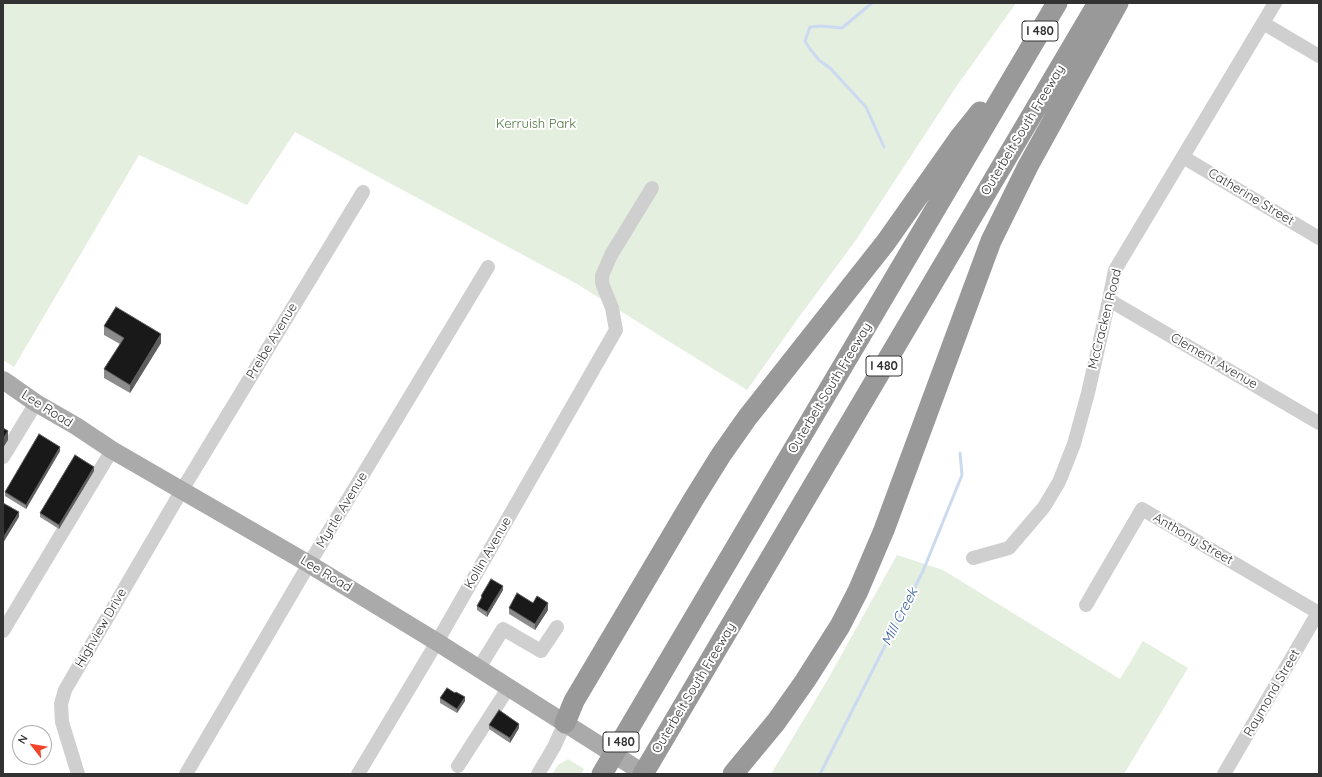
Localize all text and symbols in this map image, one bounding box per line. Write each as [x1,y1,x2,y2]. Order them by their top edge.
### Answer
road number: I 480 [1022,21,1058,41]
street label: Outerbelt South Freeway [978,62,1068,198]
park label: Kerruish Park [496,116,576,132]
street label: Catherine Street [1205,165,1297,229]
street label: McCracken Road [1085,267,1125,371]
street label: Preibe Avenue [243,300,301,382]
street label: Outerbelt South Freeway [785,320,875,456]
street label: Clement Avenue [1168,330,1260,392]
road number: I 480 [866,356,902,376]
street label: Lee Road [19,387,75,431]
street label: Myrtle Avenue [313,469,371,551]
street label: Anthony Street [1150,510,1236,568]
street label: Kollin Avenue [461,514,515,592]
street label: Lee Road [297,553,355,595]
street label: Highview Drive [72,585,130,671]
water label: Mill Creek [878,585,922,649]
street label: Outerbelt South Freeway [649,620,739,756]
street label: Raymond Street [1241,647,1303,739]
north arrow [12,725,52,765]
text: N [14,732,31,746]
road number: I 480 [603,732,639,752]

